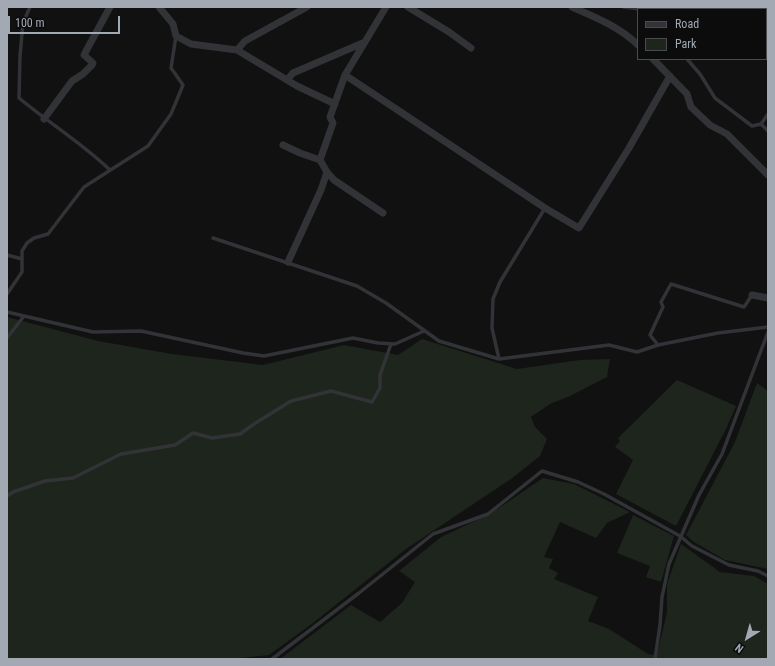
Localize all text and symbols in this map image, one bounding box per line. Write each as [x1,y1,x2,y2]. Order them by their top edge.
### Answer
scale bar [10,8,122,34]
legend [637,8,767,60]
text: 100 m [15,16,45,30]
text: Road [675,17,699,31]
text: Park [675,37,696,51]
north arrow [727,618,767,658]
text: N [733,641,746,655]

